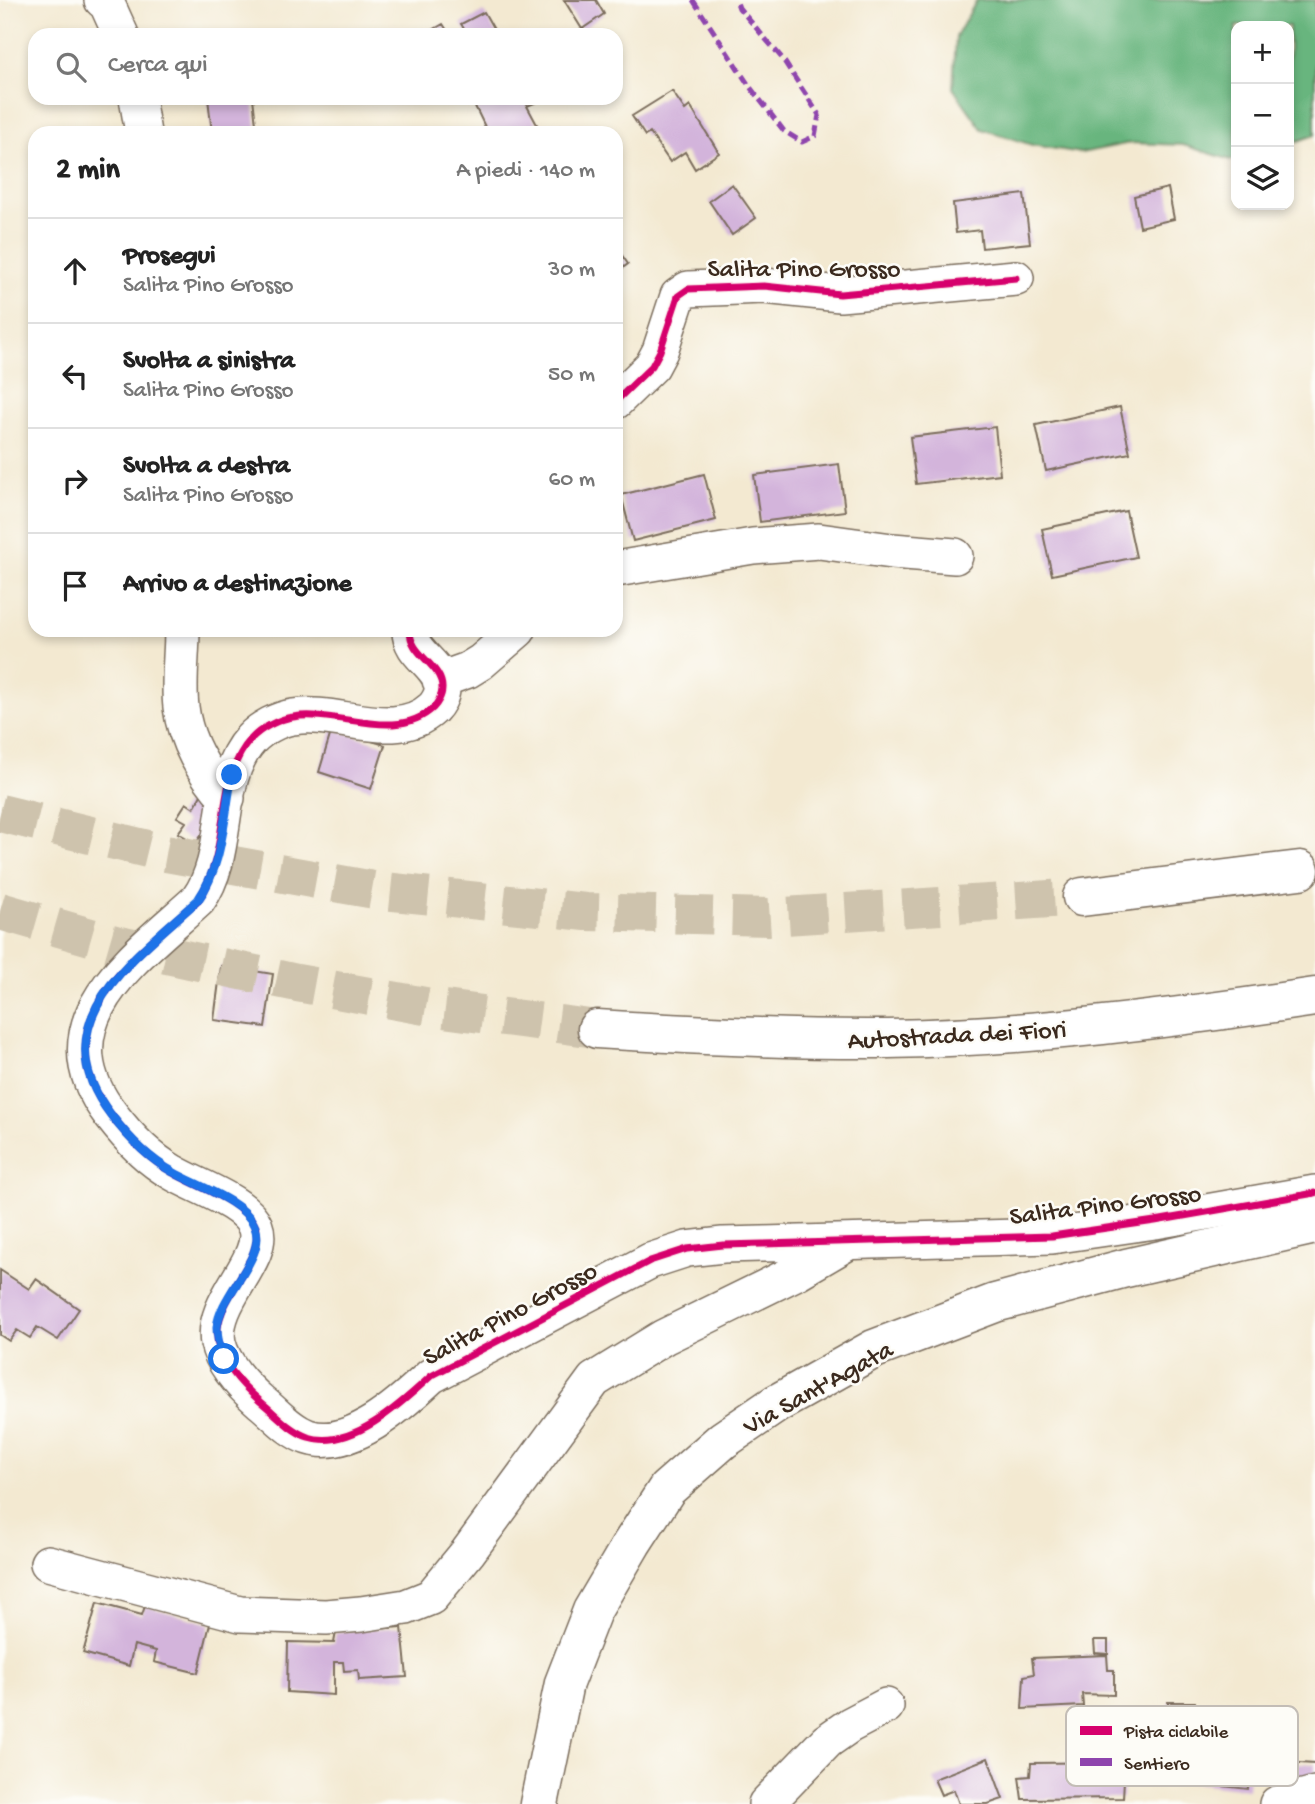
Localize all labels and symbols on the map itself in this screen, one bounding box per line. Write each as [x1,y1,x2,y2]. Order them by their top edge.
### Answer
street label: Salita Pino Grosso [708,256,900,287]
route end [216,759,247,790]
street label: Autostrada dei Fiori [847,1016,1067,1059]
street label: Salita Pino Grosso [1008,1180,1203,1235]
street label: Salita Pino Grosso [419,1257,604,1375]
street label: Via Sant'Agata [738,1335,901,1444]
route start [208,1343,239,1374]
legend [1066,1706,1298,1786]
text: Pista ciclabile [1123,1722,1228,1745]
text: Sentiero [1124,1754,1190,1777]

